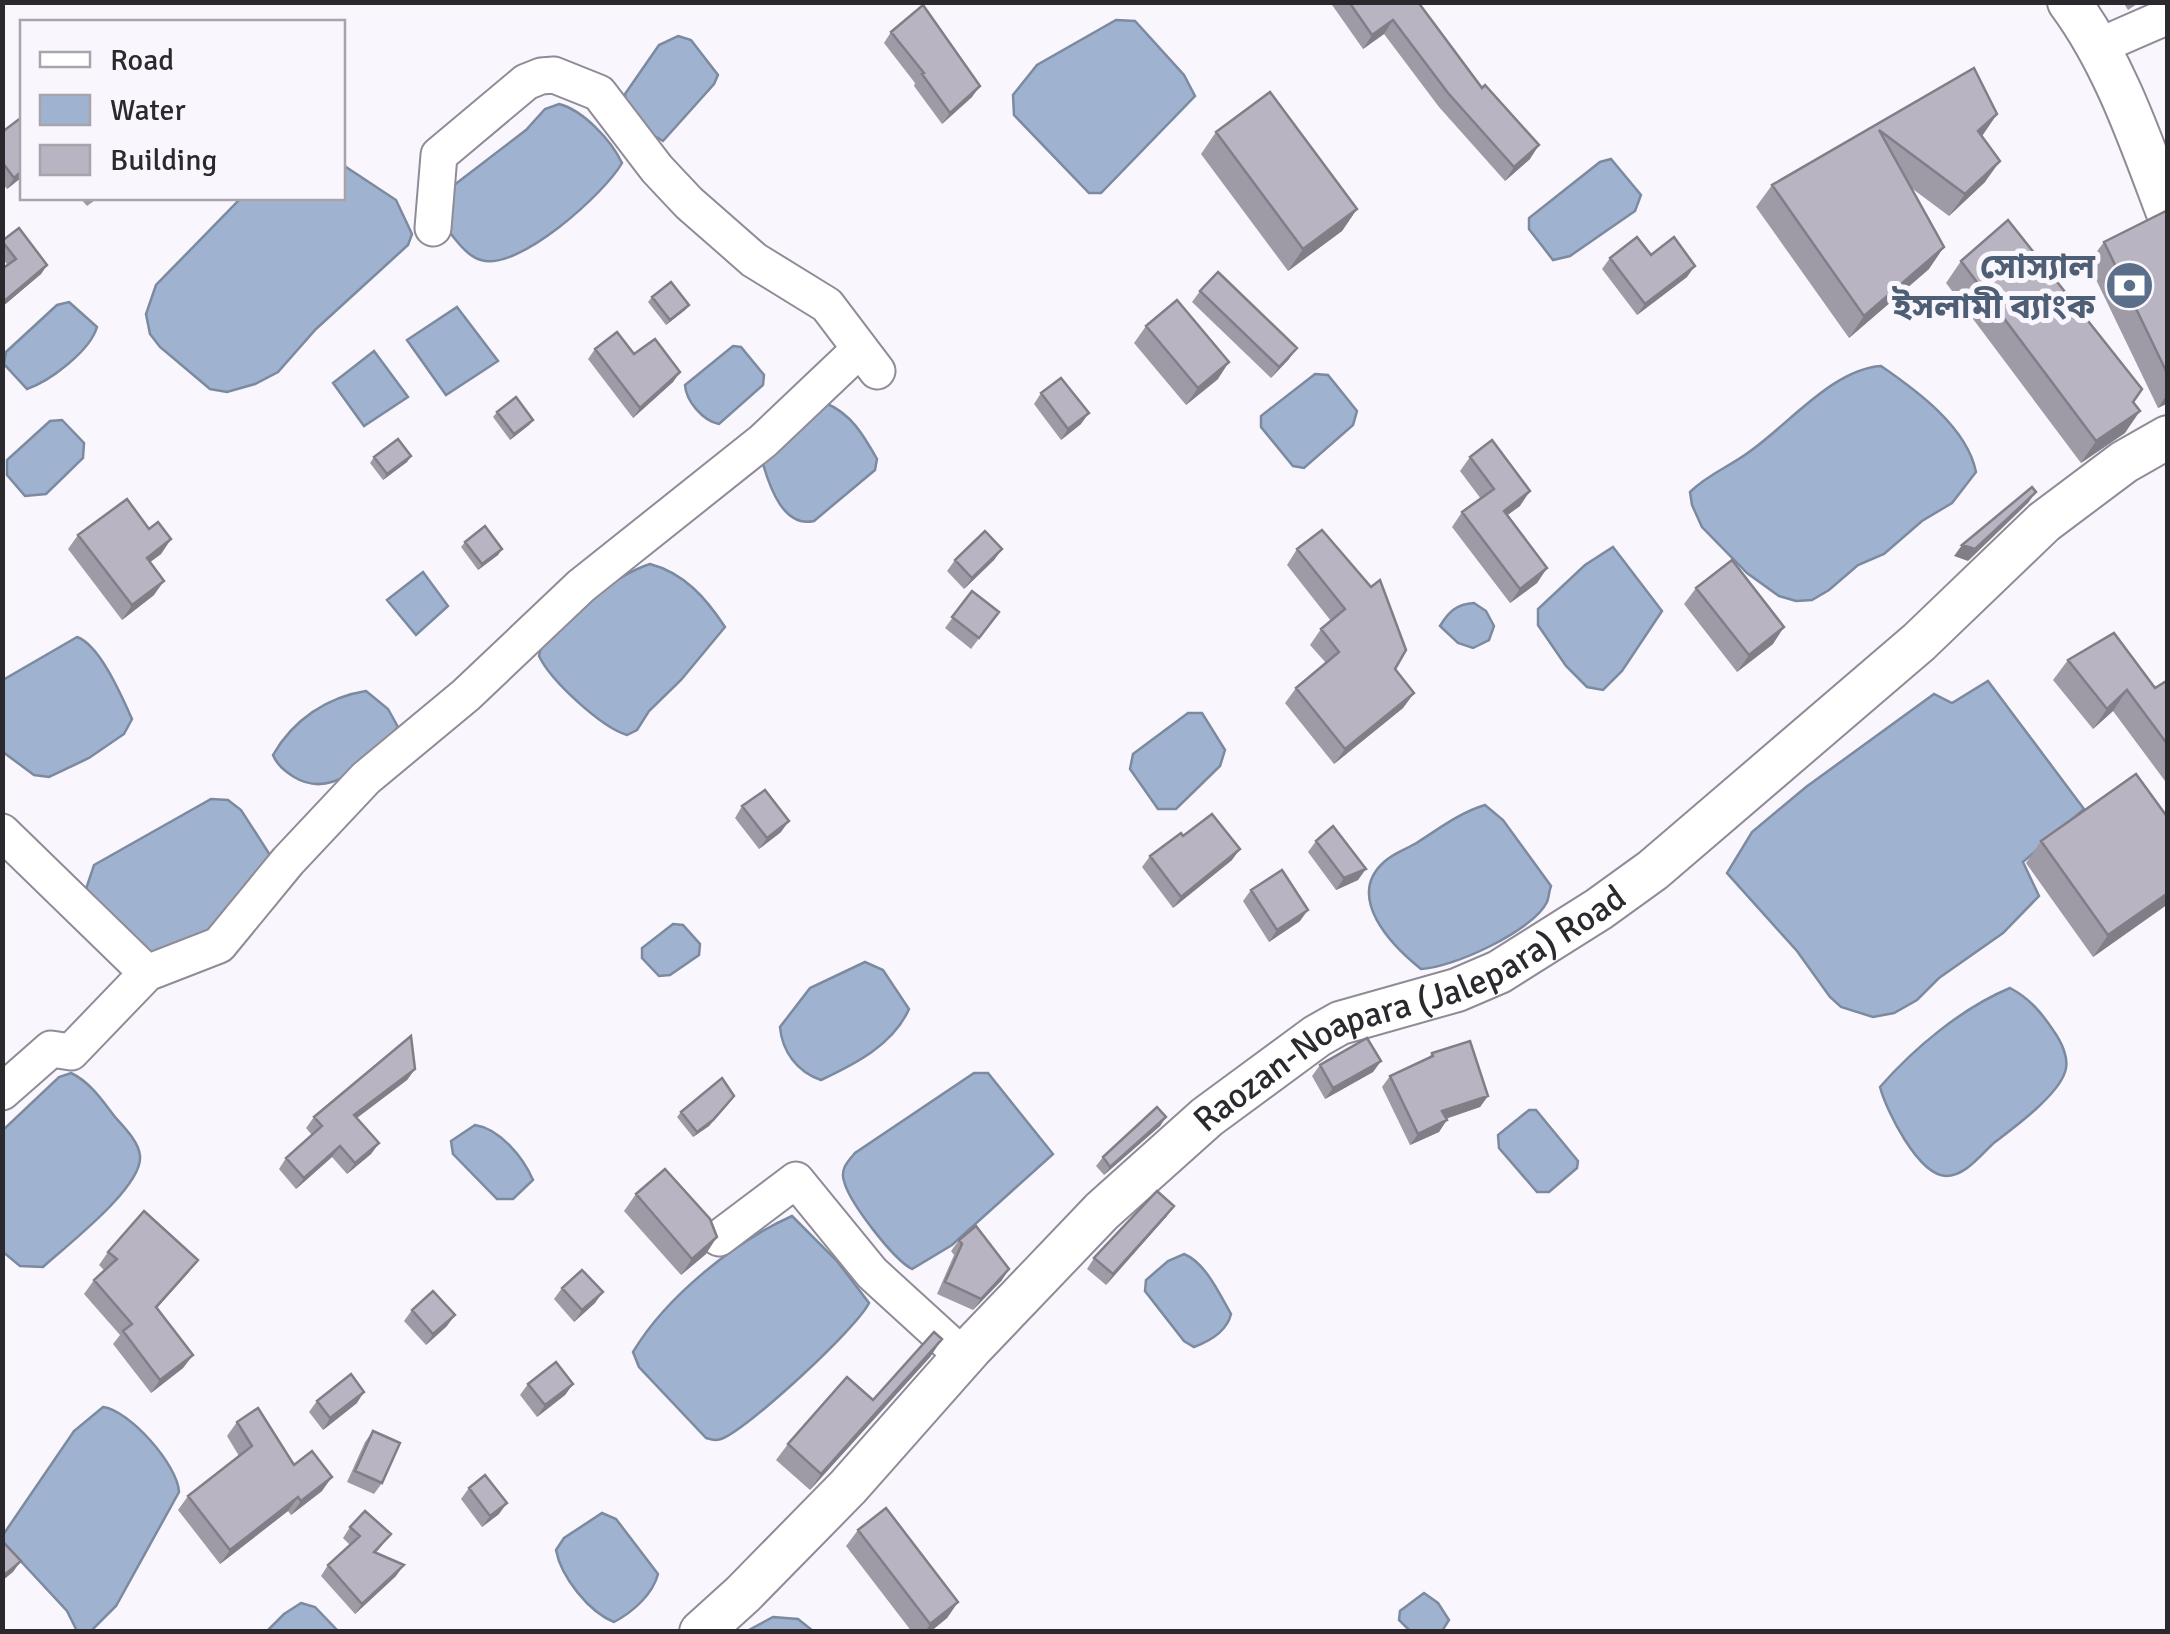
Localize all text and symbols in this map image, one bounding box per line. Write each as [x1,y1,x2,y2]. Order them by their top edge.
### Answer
legend [20,20,345,200]
text: Road [110,42,174,79]
text: Water [110,92,186,129]
text: Building [110,142,217,179]
place label: সোস্যাল ইসলামী ব্যাংক [1891,245,2096,328]
bank icon: সোস্যাল ইসলামী ব্যাংক [2104,260,2156,312]
street label: Raozan-Noapara (Jalepara) Road [1184,875,1634,1141]

